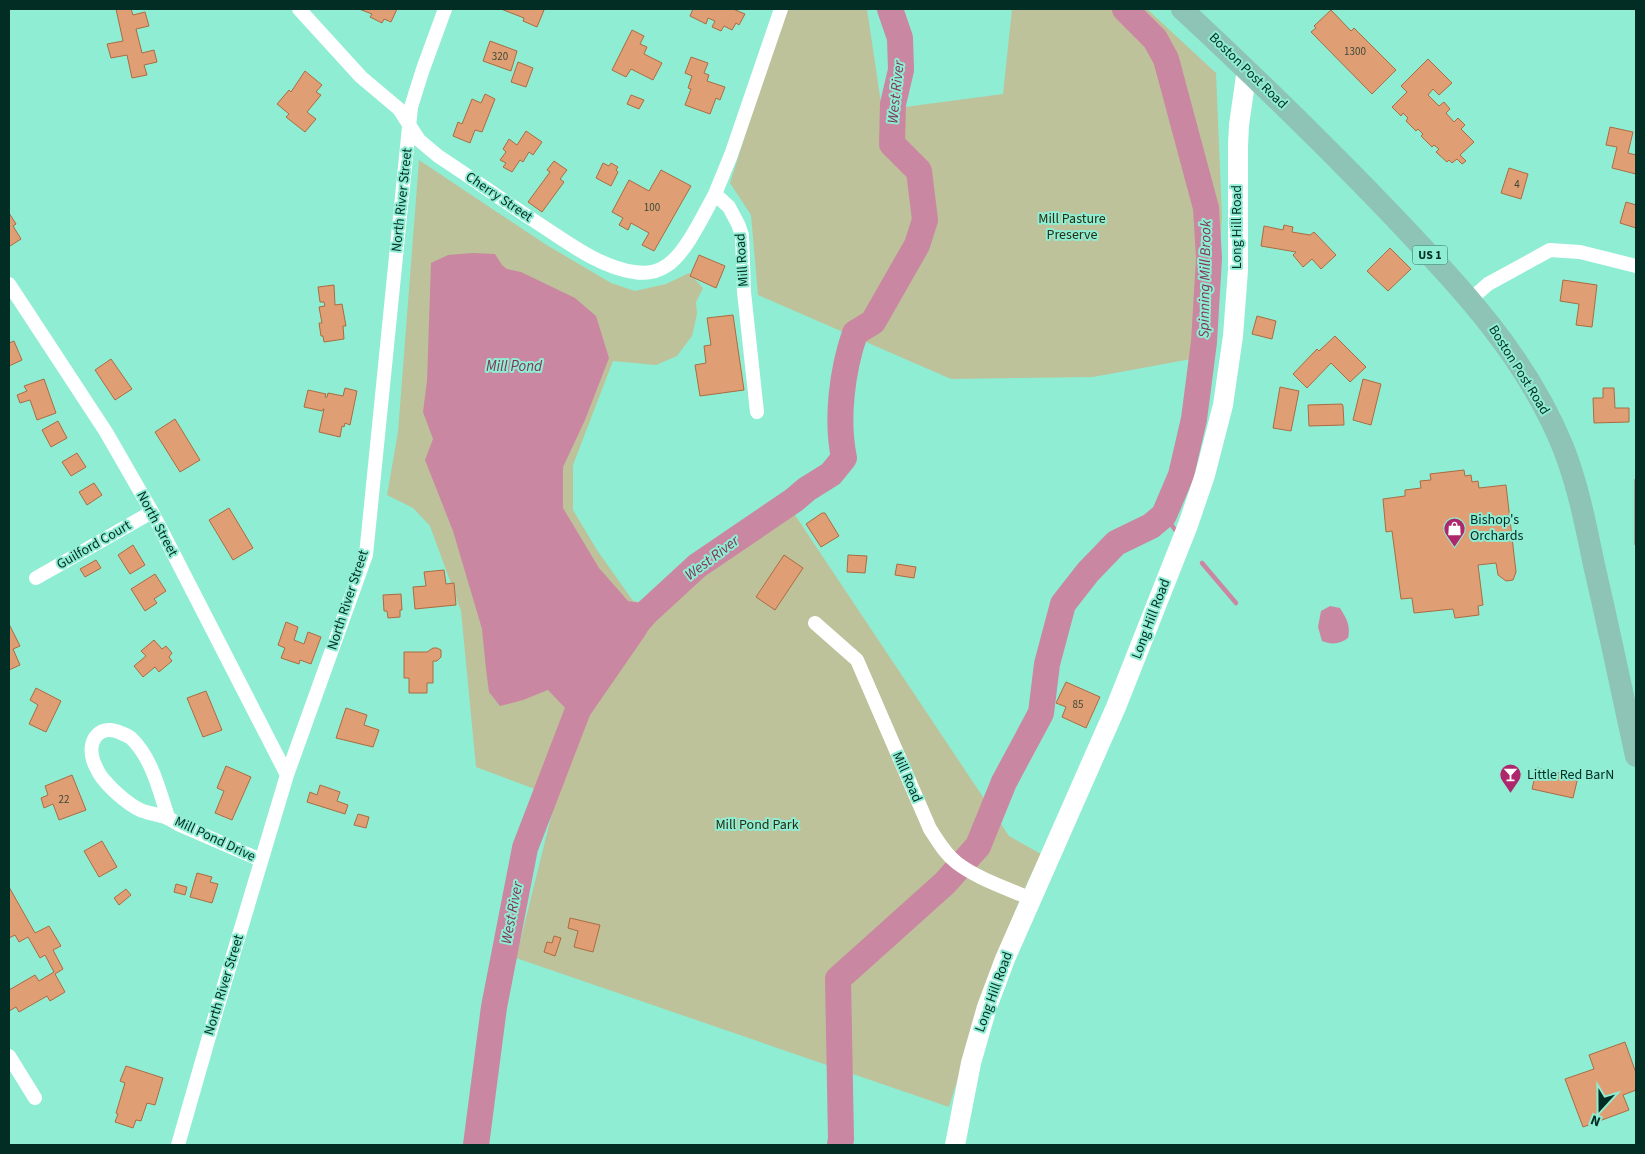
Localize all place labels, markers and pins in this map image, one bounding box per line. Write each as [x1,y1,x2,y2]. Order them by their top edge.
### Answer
place label: Bishop's Orchards [1470,510,1524,546]
shop icon: Bishop's Orchards [1442,516,1466,547]
bar icon: Little Red BarN [1499,763,1523,794]
place label: Little Red BarN [1527,765,1614,785]

